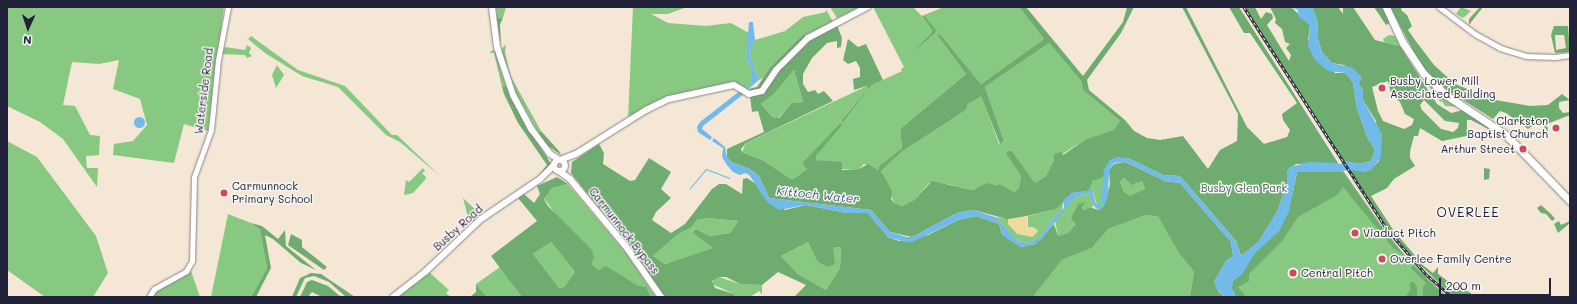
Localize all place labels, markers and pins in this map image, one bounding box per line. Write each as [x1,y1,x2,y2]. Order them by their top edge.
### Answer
place label: Busby Lower Mill Associated Building [1390,75,1495,101]
marker: Busby Lower Mill Associated Building [1377,83,1387,93]
place label: Clarkston Baptist Church [1467,115,1548,141]
marker: Clarkston Baptist Church [1551,123,1561,133]
place label: Arthur Street [1441,142,1515,156]
marker: Arthur Street [1518,144,1528,154]
place label: Carmunnock Primary School [232,180,313,206]
marker: Carmunnock Primary School [219,188,229,198]
place label: Viaduct Pitch [1363,226,1436,240]
marker: Viaduct Pitch [1350,228,1360,238]
place label: Overlee Family Centre [1390,252,1512,266]
marker: Overlee Family Centre [1377,254,1387,264]
place label: Central Pitch [1301,266,1373,280]
marker: Central Pitch [1288,268,1298,278]

